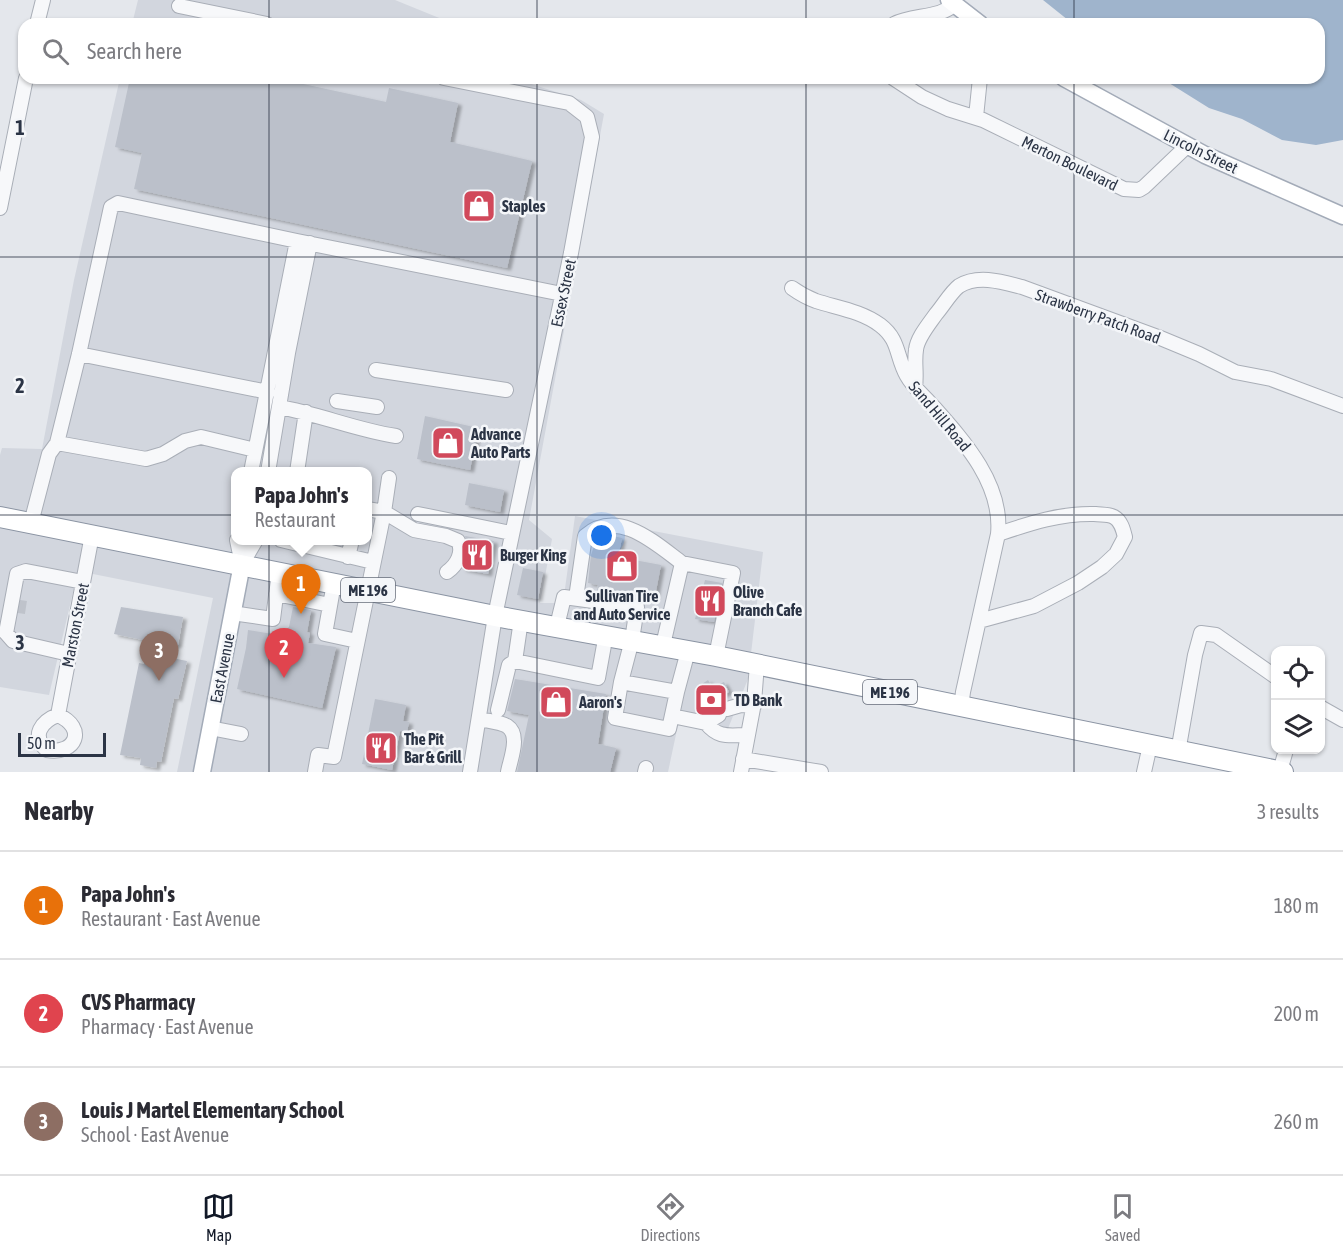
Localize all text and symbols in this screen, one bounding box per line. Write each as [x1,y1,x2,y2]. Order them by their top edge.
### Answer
search box [18,18,1325,84]
icon: search [39,35,72,68]
text: Search here [87,38,182,64]
text: 1 [15,116,25,139]
street label: Lincoln Street [1161,125,1241,177]
street label: Merton Boulevard [1019,132,1121,194]
shop icon: Staples [461,188,497,224]
place label: Staples [502,197,546,215]
street label: Essex Street [547,257,579,329]
street label: Strawberry Patch Road [1033,285,1163,348]
text: 2 [15,374,25,397]
street label: Sand Hill Road [906,377,974,455]
shop icon: Advance Auto Parts [430,425,466,461]
place label: Advance Auto Parts [470,425,531,461]
popup [231,467,372,545]
text: Papa John's [255,482,348,508]
text: Restaurant [255,508,336,531]
your location [587,521,616,550]
restaurant icon: Burger King [459,537,495,573]
place label: Burger King [500,546,567,564]
shop icon: Sullivan Tire and Auto Service [604,548,640,584]
pin: 1 [282,564,320,614]
road number: ME 196 [341,578,395,602]
street label: Marston Street [58,581,92,669]
restaurant icon: Olive Branch Cafe [692,583,728,619]
place label: Olive Branch Cafe [733,583,802,619]
place label: Sullivan Tire and Auto Service [574,587,670,623]
pin: 2 [264,628,304,678]
text: 3 [15,631,25,654]
street label: East Avenue [206,631,238,705]
pin: 3 [140,632,178,681]
map controls [1271,646,1325,754]
button: locate [1271,646,1325,700]
road number: ME 196 [863,680,917,704]
bank icon: TD Bank [693,682,729,718]
shop icon: Aaron's [538,684,574,720]
place label: TD Bank [734,691,783,709]
place label: Aaron's [578,693,623,711]
button: layers [1271,700,1325,754]
scale bar [18,730,106,758]
restaurant icon: The Pit Bar & Grill [363,730,399,766]
place label: The Pit Bar & Grill [404,730,463,766]
text: 50 m [27,734,56,752]
text: Nearby [24,796,94,826]
text: 3 results [1257,800,1319,823]
text: Papa John's [81,881,175,907]
text: 1 [39,894,48,917]
text: 180 m [1274,894,1319,917]
text: Restaurant · East Avenue [81,907,261,930]
text: CVS Pharmacy [81,989,195,1015]
text: 2 [39,1002,48,1025]
text: 200 m [1274,1002,1319,1025]
text: Pharmacy · East Avenue [81,1015,254,1038]
text: Louis J Martel Elementary School [81,1097,344,1123]
text: 3 [39,1110,48,1133]
text: 260 m [1274,1110,1319,1133]
text: School · East Avenue [81,1123,229,1146]
tab: Map [202,1190,235,1244]
tab: Directions [640,1190,700,1244]
tab: Saved [1105,1190,1140,1244]

